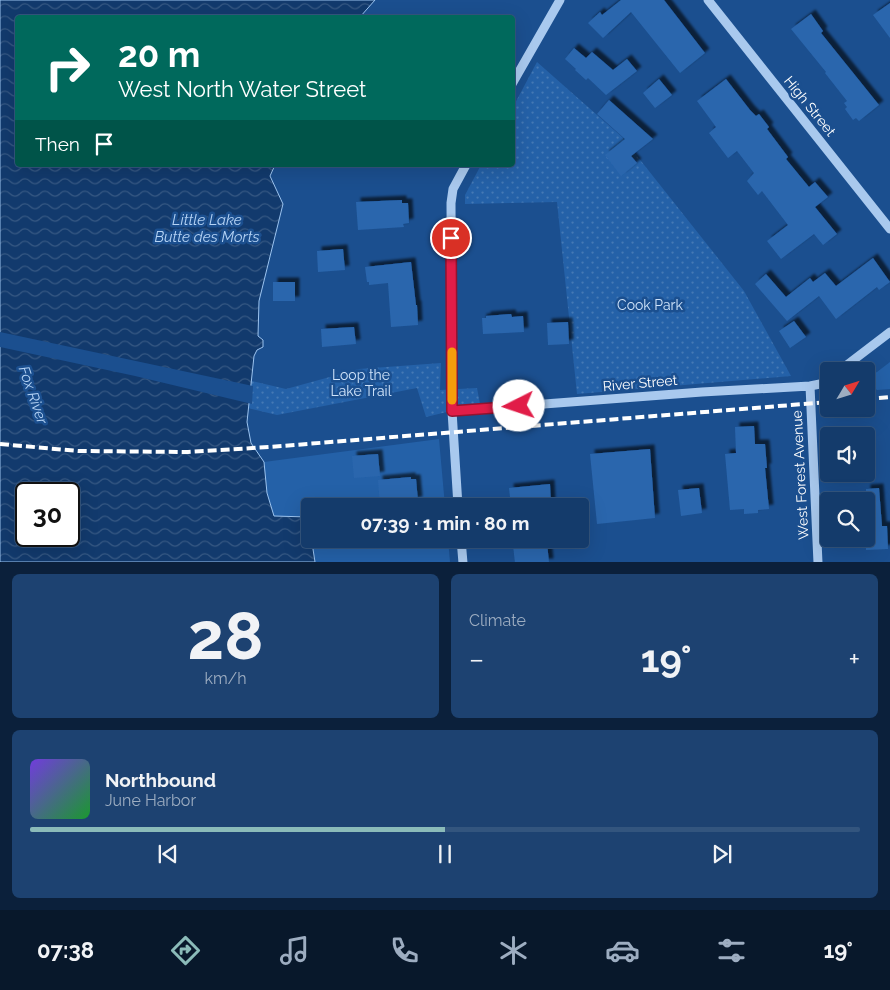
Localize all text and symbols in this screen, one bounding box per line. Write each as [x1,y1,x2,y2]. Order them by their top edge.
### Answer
text: 20 m [118,34,200,75]
icon: right [35,35,100,100]
street label: High Street [781,73,839,139]
text: West North Water Street [118,76,366,102]
icon: arrive [90,130,118,158]
text: Then [35,133,80,155]
water label: Little Lake Butte des Morts [154,211,260,246]
pin [430,217,472,259]
icon: arrive [437,224,465,252]
park label: Cook Park [617,297,683,313]
north arrow [820,362,875,418]
map controls [820,362,875,547]
water label: Fox River [15,364,52,427]
park label: Loop the Lake Trail [331,367,392,399]
street label: River Street [602,372,678,394]
position arrow [492,379,544,431]
street label: West Forest Avenue [789,410,811,540]
button: sound [820,427,875,482]
speed limit sign: 30 [15,482,80,547]
button: search [820,492,875,547]
text: 07:39 · 1 min · 80 m [361,512,529,534]
text: 28 [188,598,263,674]
text: Climate [469,611,526,630]
text: 19° [641,636,692,681]
text: − [469,643,484,676]
text: + [848,643,860,676]
text: km/h [204,669,247,688]
text: Northbound [105,769,216,791]
text: June Harbor [105,791,196,810]
icon: previous [154,840,182,868]
icon: pause [431,840,459,868]
icon: next [708,840,736,868]
icon: directions [168,933,203,968]
icon: music [277,933,312,968]
icon: phone [387,933,422,968]
icon: climate [496,933,531,968]
icon: car [605,933,640,968]
icon: filters [714,933,749,968]
text: 07:38 [37,937,94,963]
text: 19° [823,937,853,963]

